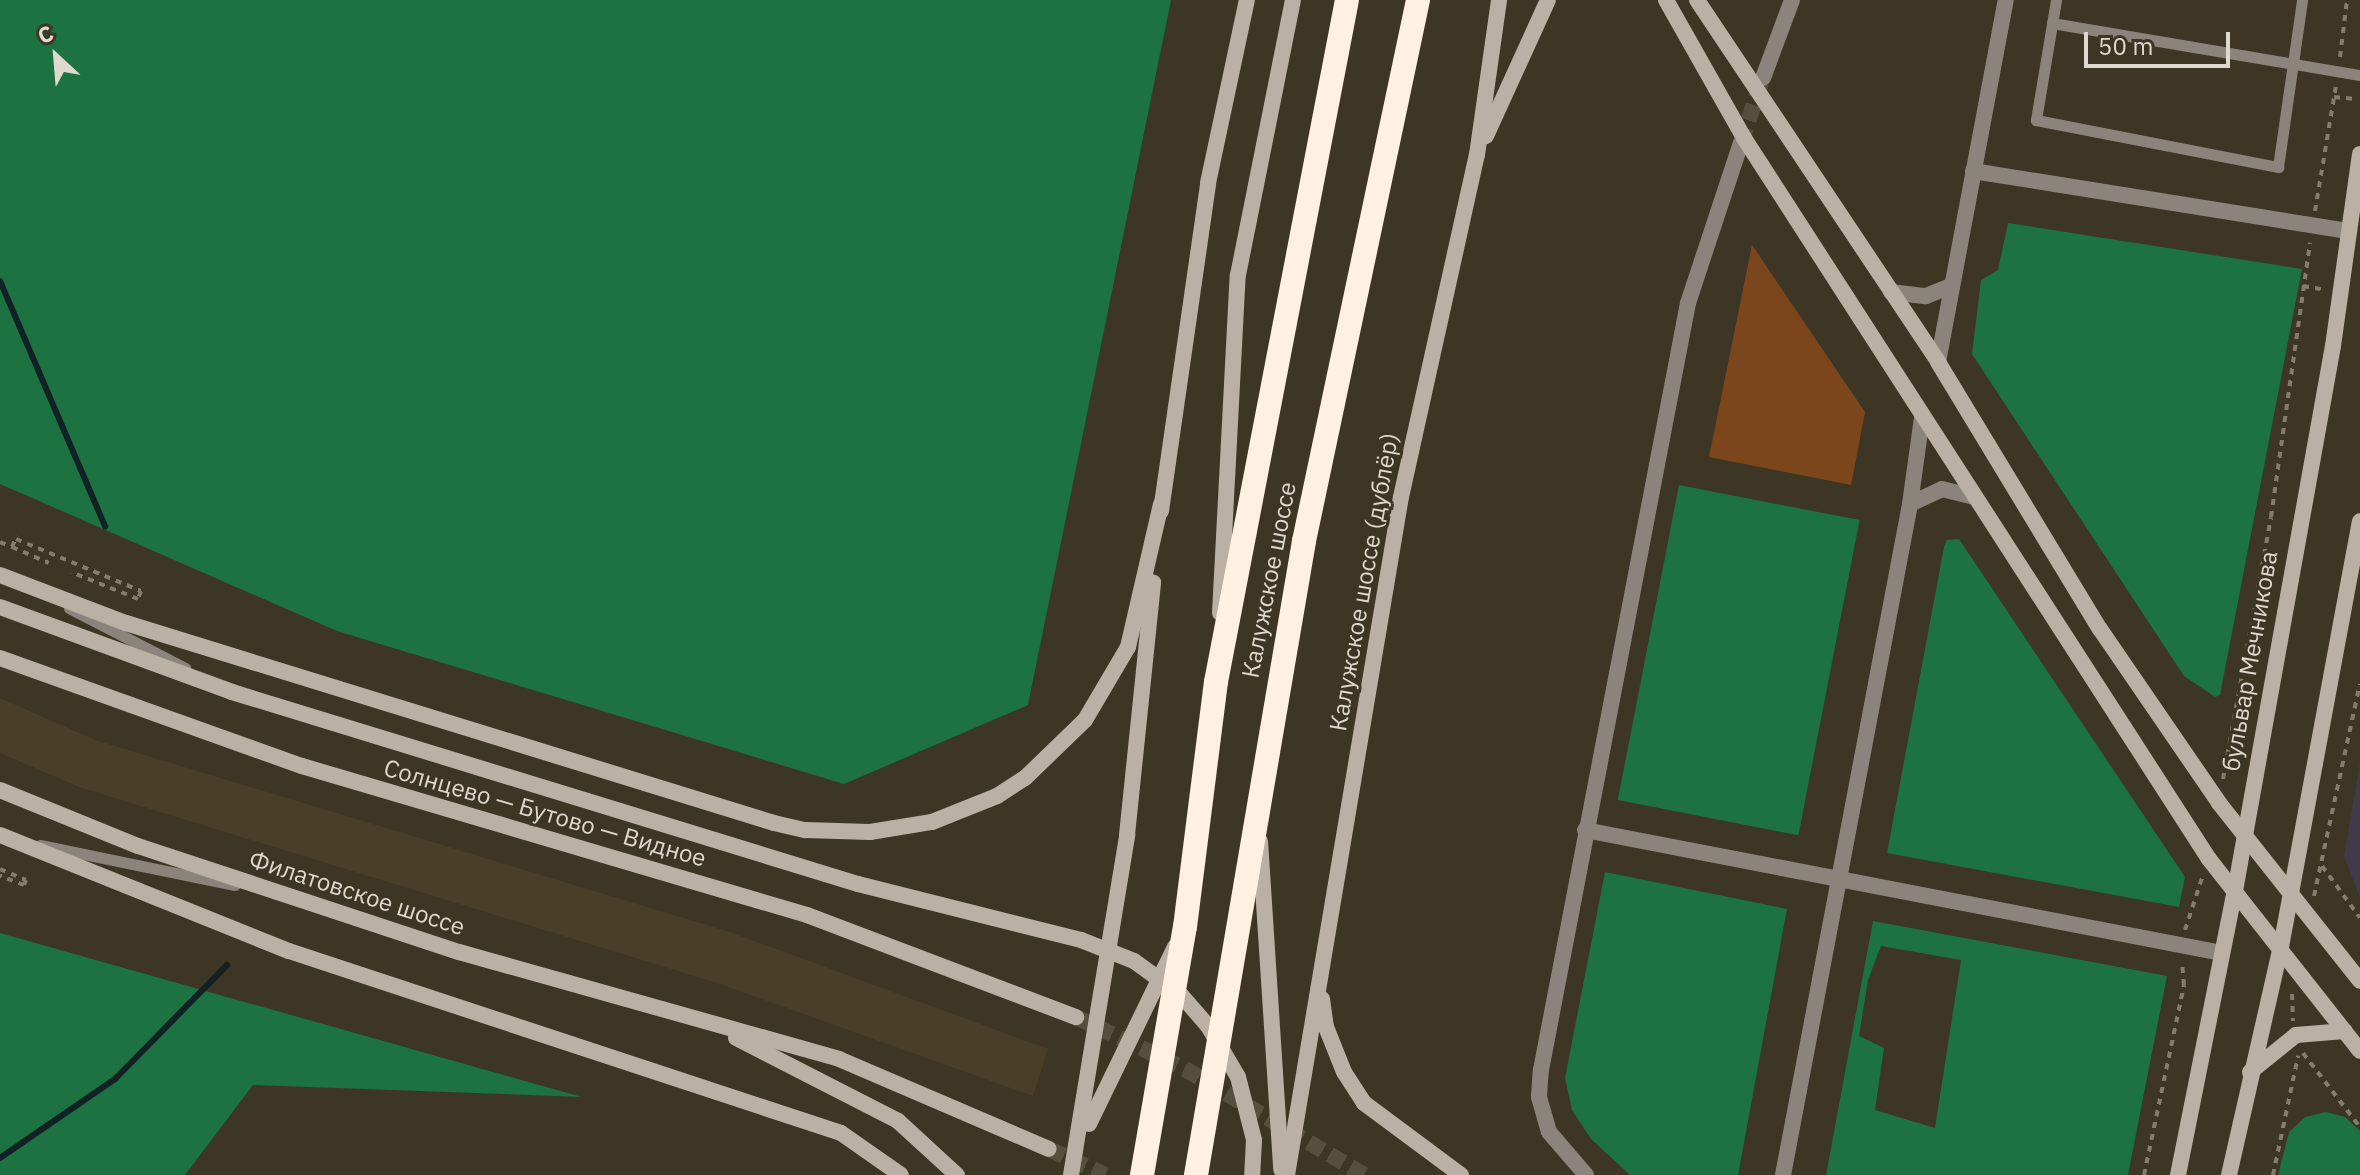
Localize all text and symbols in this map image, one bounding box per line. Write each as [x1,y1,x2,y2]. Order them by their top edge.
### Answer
north arrow [16,16,96,96]
scale bar [2088,16,2234,66]
text: С [32,18,58,50]
text: 50 m [2098,30,2153,62]
street label: Калужское шоссе (дублёр) [1324,431,1404,733]
street label: Калужское шоссе [1236,479,1302,681]
street label: бульвар Мечникова [2216,549,2284,773]
street label: Солнцево — Бутово — Видное [381,753,709,873]
street label: Филатовское шоссе [246,845,468,941]

